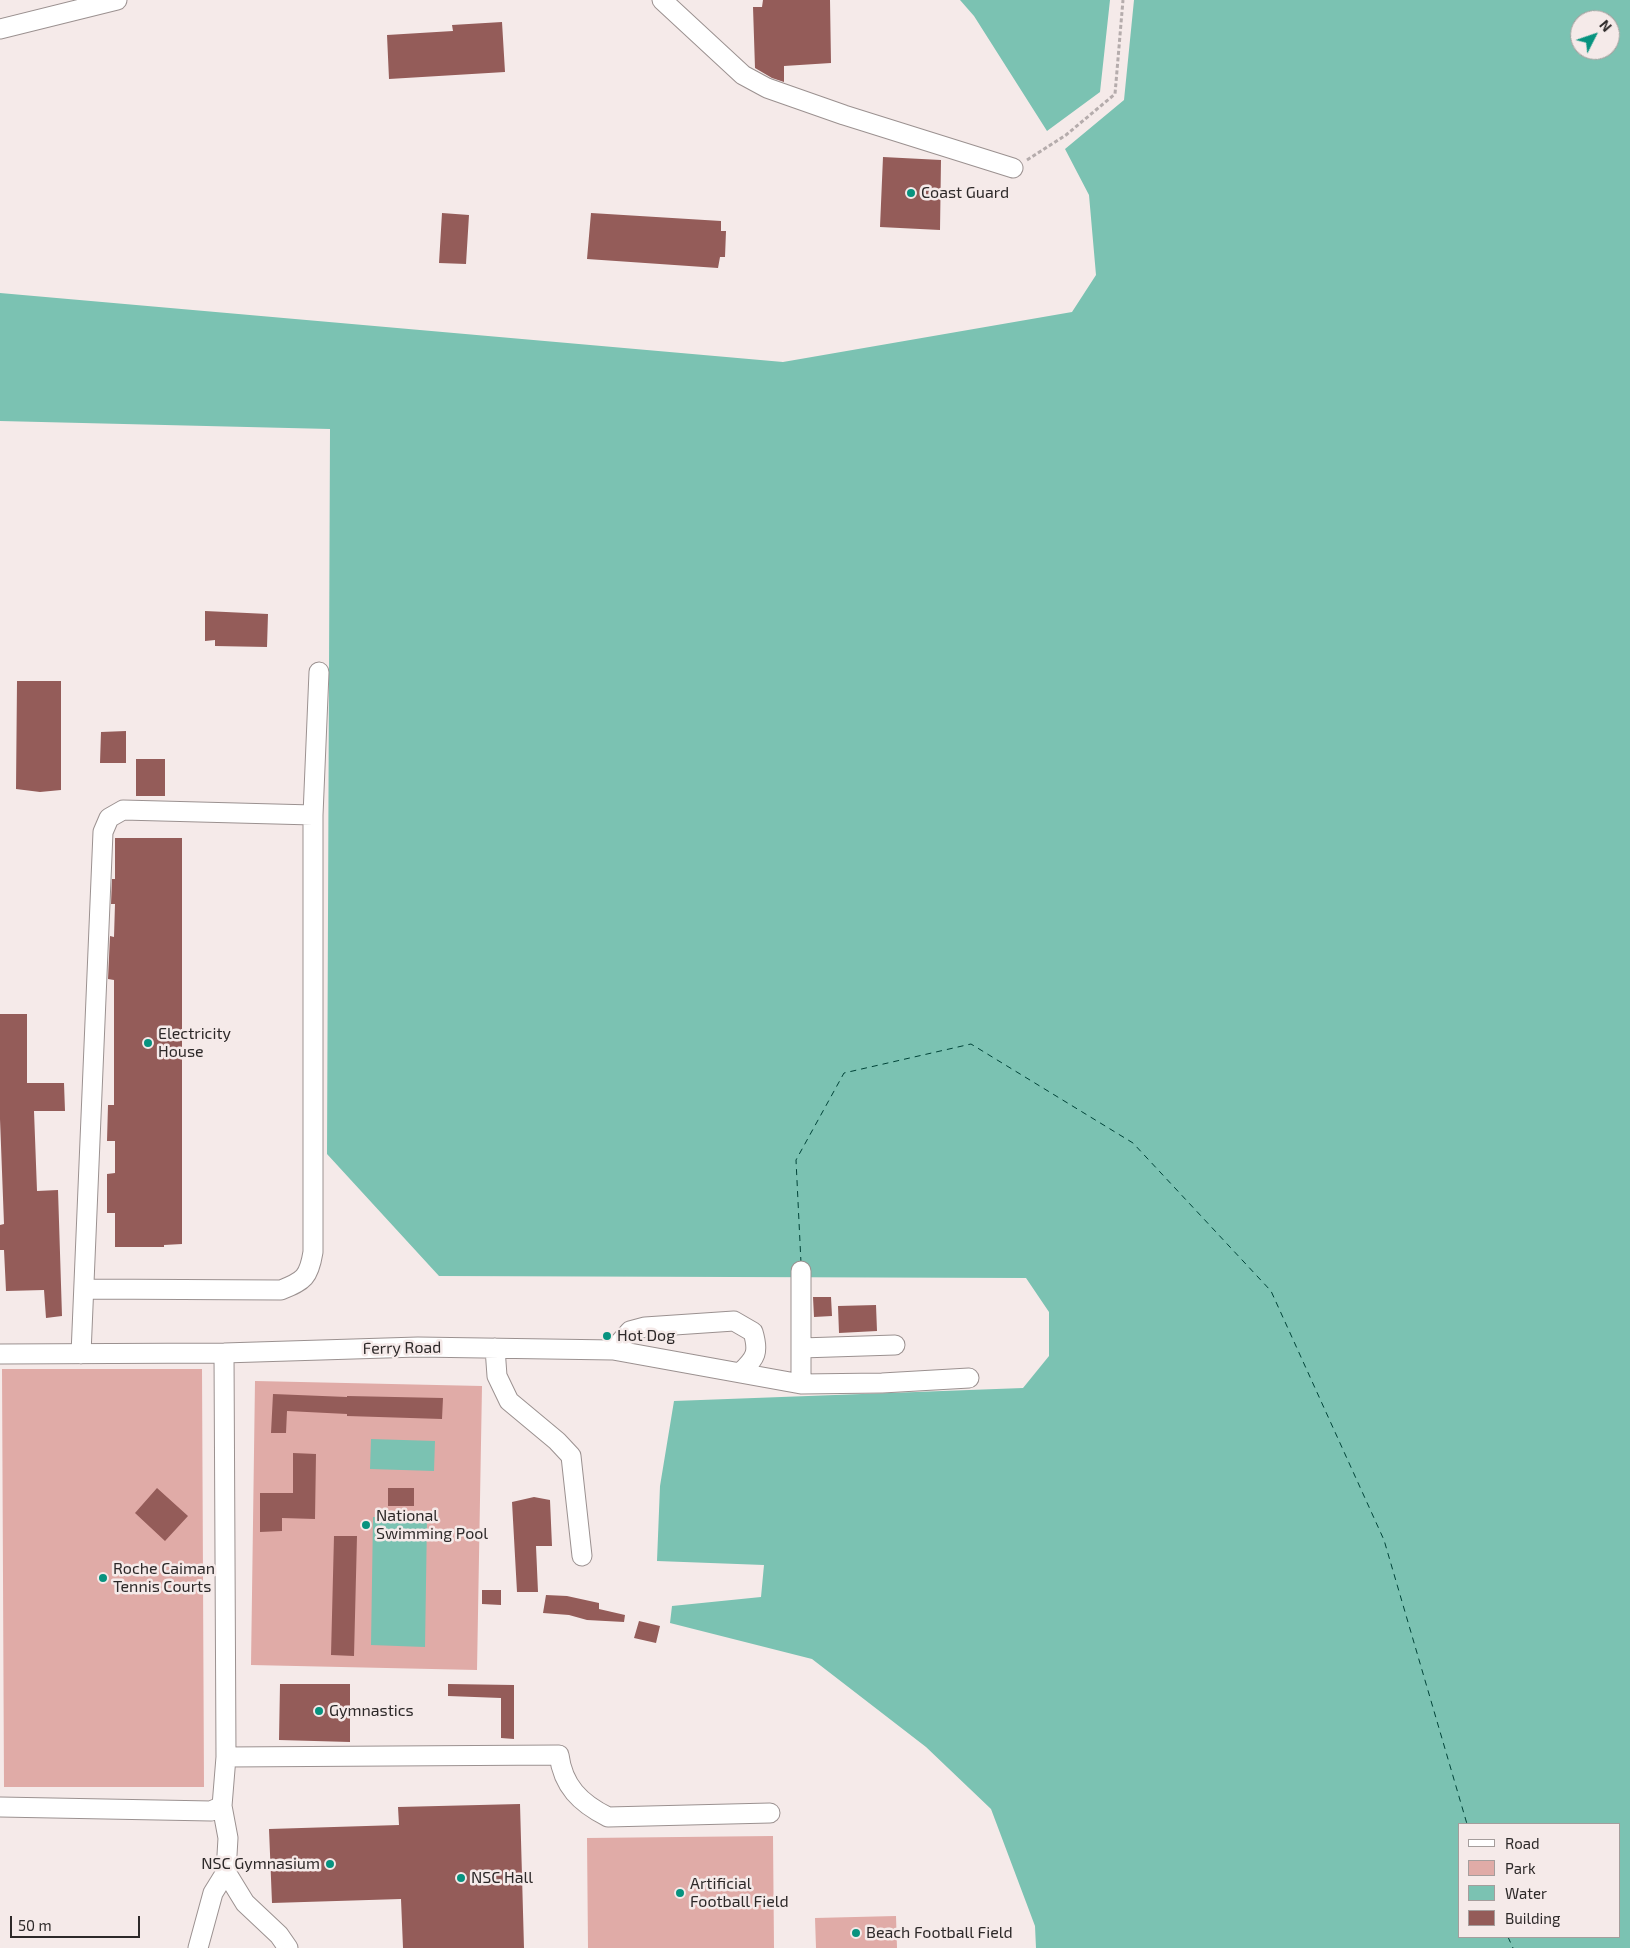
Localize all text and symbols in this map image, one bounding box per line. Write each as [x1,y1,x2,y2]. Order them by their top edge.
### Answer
north arrow [1570,10,1620,60]
text: N [1596,16,1616,35]
place label: Coast Guard [921,183,1009,203]
marker: Coast Guard [905,187,917,199]
place label: Electricity House [158,1024,231,1062]
marker: Electricity House [142,1037,154,1049]
place label: Hot Dog [617,1326,675,1346]
marker: Hot Dog [601,1330,613,1342]
street label: Ferry Road [363,1338,441,1358]
place label: National Swimming Pool [376,1506,488,1544]
marker: National Swimming Pool [360,1519,372,1531]
place label: Roche Caiman Tennis Courts [113,1559,215,1597]
marker: Roche Caiman Tennis Courts [97,1572,109,1584]
place label: Gymnastics [329,1701,414,1721]
marker: Gymnastics [313,1705,325,1717]
legend [1458,1823,1620,1938]
text: Road [1505,1834,1540,1852]
place label: NSC Gymnasium [201,1854,320,1874]
marker: NSC Gymnasium [324,1858,336,1870]
text: Park [1505,1859,1536,1877]
place label: NSC Hall [471,1868,533,1888]
marker: NSC Hall [455,1872,467,1884]
place label: Artificial Football Field [690,1874,789,1912]
text: Water [1505,1884,1547,1902]
marker: Artificial Football Field [674,1887,686,1899]
scale bar [12,1906,142,1938]
text: Building [1505,1909,1560,1927]
text: 50 m [18,1916,52,1934]
place label: Beach Football Field [866,1923,1013,1943]
marker: Beach Football Field [850,1927,862,1939]

